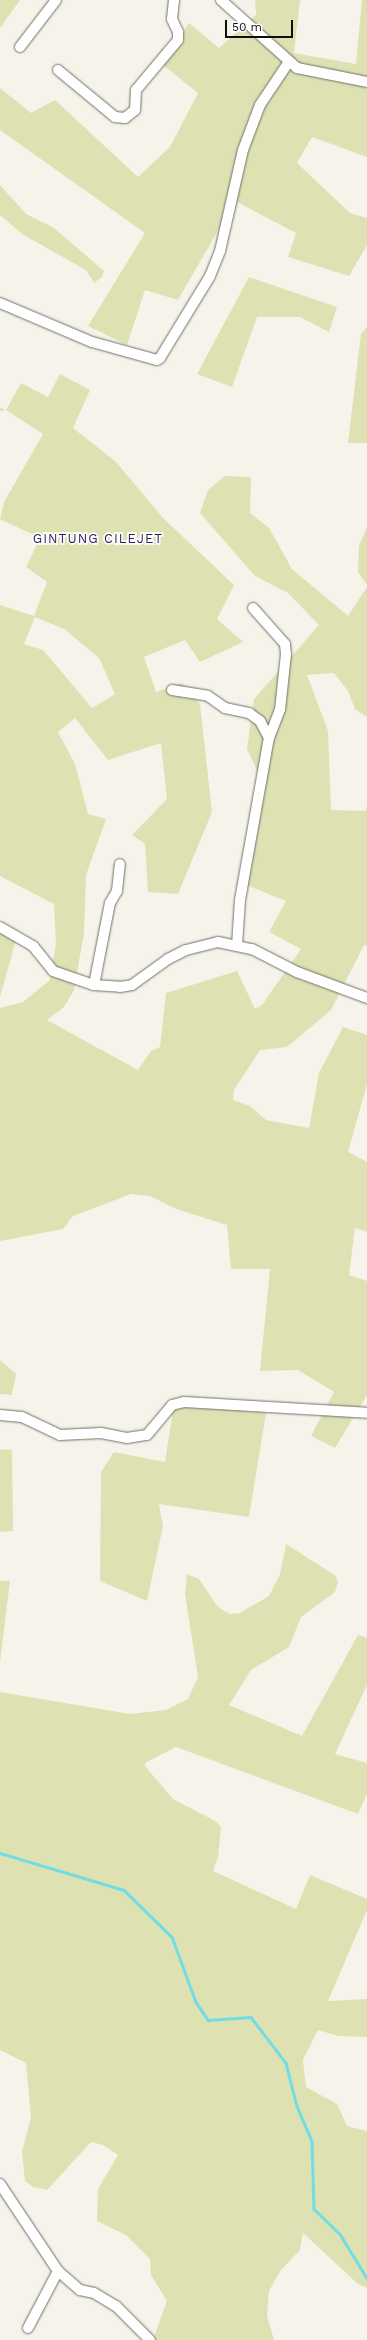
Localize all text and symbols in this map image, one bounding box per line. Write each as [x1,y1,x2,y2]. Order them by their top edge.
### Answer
scale bar [227,12,295,38]
text: 50 m [232,20,262,34]
district label: GINTUNG CILEJET [33,531,163,547]

